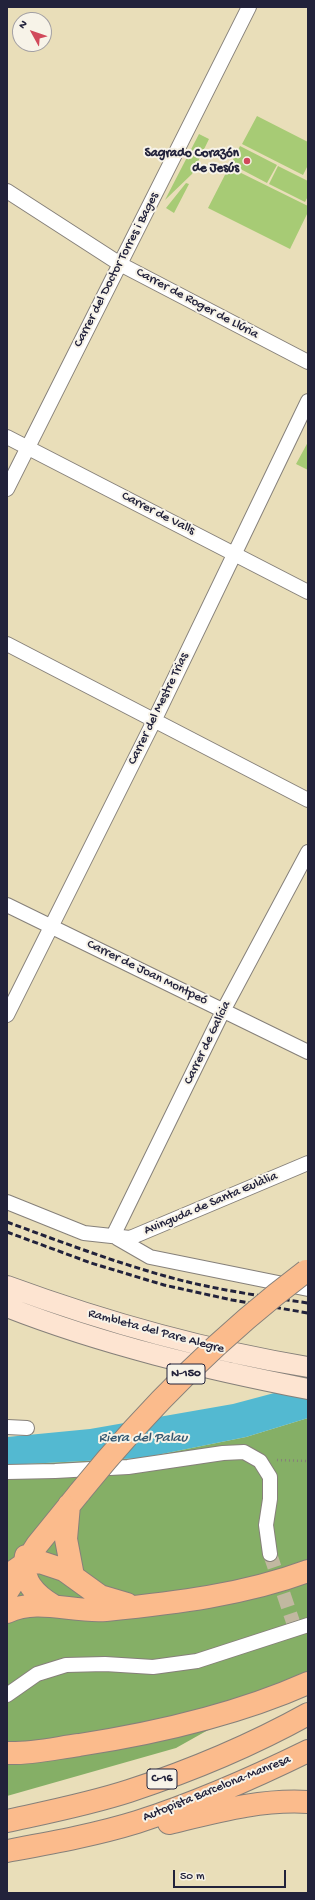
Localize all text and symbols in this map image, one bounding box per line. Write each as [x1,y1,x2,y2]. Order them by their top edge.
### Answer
north arrow [12,12,52,52]
text: N [17,18,30,32]
place label: Sagrado Corazón de Jesús [145,146,239,177]
marker: Sagrado Corazón de Jesús [242,156,252,166]
street label: Carrer del Doctor Torres i Bages [71,190,163,350]
street label: Carrer de Roger de Llúria [133,265,261,343]
street label: Carrer de Valls [119,489,197,539]
street label: Carrer del Mestre Trias [125,650,193,768]
street label: Carrer de Joan Montpeó [84,937,210,1009]
street label: Carrer de Galícia [181,999,235,1087]
street label: Avinguda de Santa Eulàlia [142,1169,280,1239]
street label: Rambleta del Pare Alegre [86,1306,226,1358]
road number: N-150 [167,1364,205,1384]
water label: Riera del Palau [99,1431,187,1447]
street label: Autopista Barcelona-Manresa [141,1752,293,1826]
road number: C-16 [147,1769,177,1789]
scale bar [175,1862,288,1888]
text: 50 m [180,1870,205,1884]

